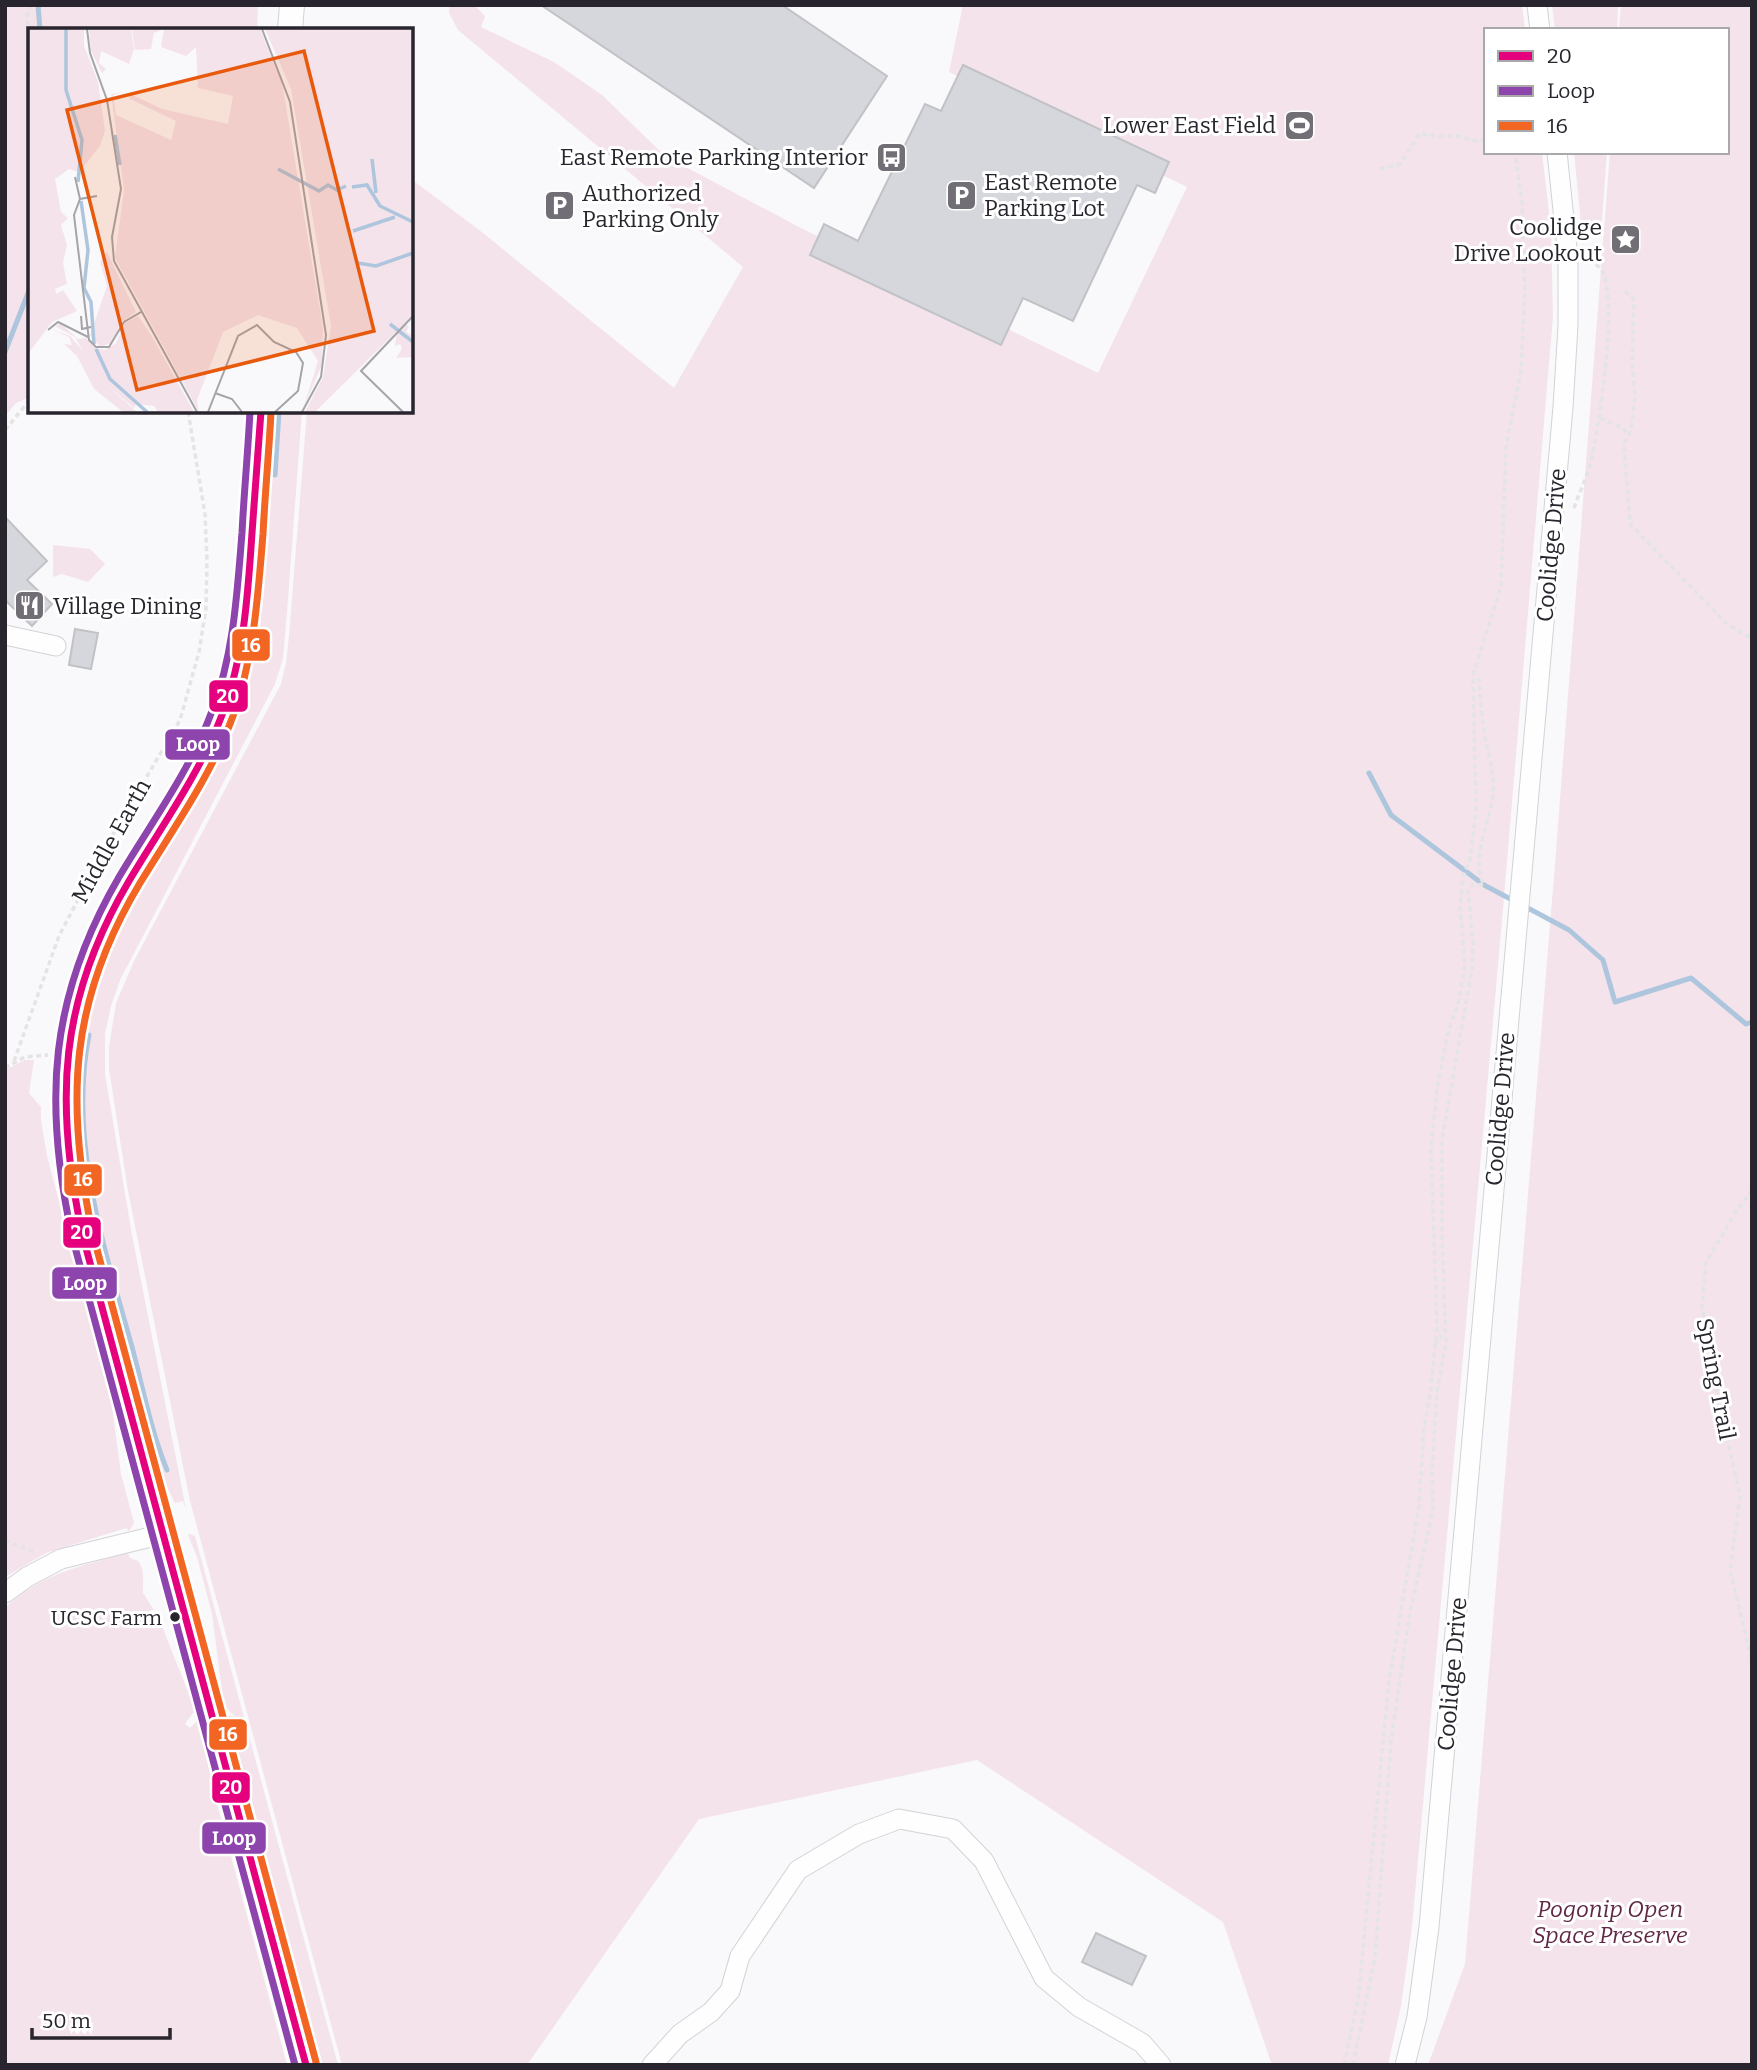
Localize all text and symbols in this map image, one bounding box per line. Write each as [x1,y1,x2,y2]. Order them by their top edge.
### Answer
inset map [28,28,413,413]
legend [1484,28,1729,154]
text: 20 [1547,43,1572,69]
text: Loop [1547,78,1595,104]
sports icon: Lower East Field [1282,108,1316,142]
place label: Lower East Field [1103,111,1276,139]
text: 16 [1547,113,1568,139]
bus stop icon: East Remote Parking Interior [874,140,908,174]
place label: East Remote Parking Interior [560,143,868,171]
place label: East Remote Parking Lot [984,168,1117,222]
parking icon: East Remote Parking Lot [944,178,978,212]
place label: Authorized Parking Only [582,179,720,233]
parking icon: Authorized Parking Only [542,189,576,223]
place label: Coolidge Drive Lookout [1454,213,1602,267]
place icon: Coolidge Drive Lookout [1608,223,1642,257]
street label: Coolidge Drive [1530,467,1572,623]
restaurant icon: Village Dining [13,589,47,623]
place label: Village Dining [53,592,202,620]
line badge: 16 [231,628,271,662]
text: 16 [241,634,261,657]
line badge: 20 [208,679,249,713]
text: 20 [217,685,239,708]
line badge: Loop [164,728,231,761]
text: Loop [176,733,220,756]
street label: Middle Earth [65,774,157,908]
street label: Coolidge Drive [1479,1031,1521,1187]
line badge: 16 [63,1163,103,1197]
text: 16 [73,1168,93,1191]
line badge: 20 [62,1216,102,1249]
text: 20 [71,1221,93,1244]
line badge: Loop [51,1266,118,1300]
text: Loop [63,1272,107,1295]
street label: Spring Trail [1690,1315,1742,1443]
street label: Coolidge Drive [1431,1596,1473,1752]
place label: UCSC Farm [51,1605,162,1631]
marker: UCSC Farm [168,1610,182,1624]
line badge: 16 [208,1718,248,1751]
text: 16 [218,1723,238,1746]
line badge: 20 [211,1771,251,1804]
text: 20 [220,1776,242,1799]
line badge: Loop [201,1821,267,1855]
text: Loop [212,1827,256,1850]
park label: Pogonip Open Space Preserve [1532,1895,1688,1949]
scale bar [32,1996,170,2040]
text: 50 m [42,2008,91,2034]

